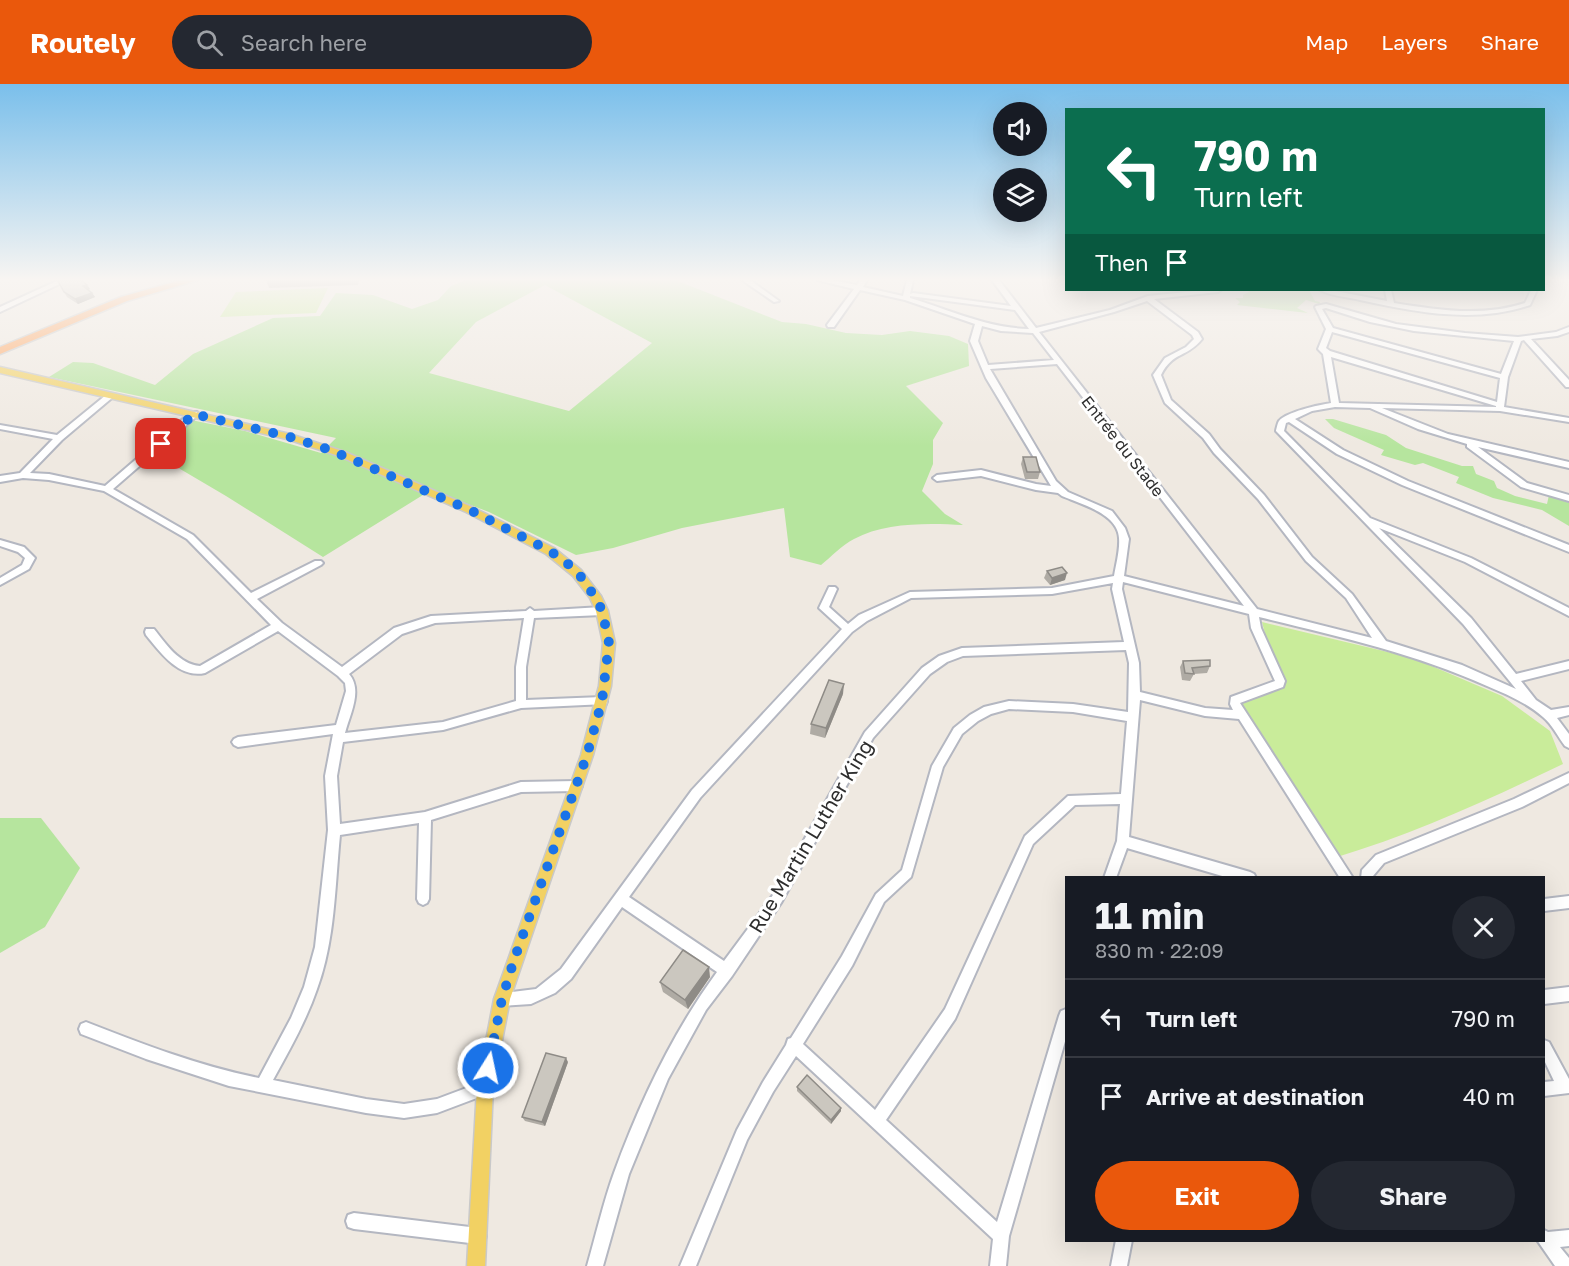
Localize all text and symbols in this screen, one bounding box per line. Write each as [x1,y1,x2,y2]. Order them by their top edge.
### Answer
search box [172,15,592,69]
text: Routely [30,26,136,59]
icon: search [193,26,226,59]
text: Search here [241,29,367,56]
text: Map [1305,29,1348,55]
text: Layers [1381,29,1448,55]
text: Share [1481,29,1539,55]
map controls [993,102,1047,222]
button: sound [993,102,1047,156]
text: 790 m [1194,130,1318,180]
icon: left [1095,132,1173,210]
button: layers [993,168,1047,222]
text: Turn left [1194,181,1303,213]
icon: arrive [1160,246,1193,279]
text: Then [1095,249,1148,276]
street label: Entrée du Stade [1077,392,1169,500]
pin [135,418,186,469]
icon: arrive [144,427,177,460]
street label: Rue Martin Luther King [743,735,877,937]
text: 11 min [1095,894,1204,937]
button: close [1452,896,1515,959]
text: 830 m · 22:09 [1095,938,1224,962]
icon: left [1095,1002,1128,1035]
text: Turn left [1146,1005,1237,1032]
text: 790 m [1451,1005,1515,1032]
position arrow [456,1036,520,1100]
icon: arrive [1095,1080,1128,1113]
text: Arrive at destination [1146,1083,1364,1110]
text: 40 m [1463,1083,1515,1110]
button: Exit [1095,1161,1299,1230]
button: Share [1311,1161,1515,1230]

